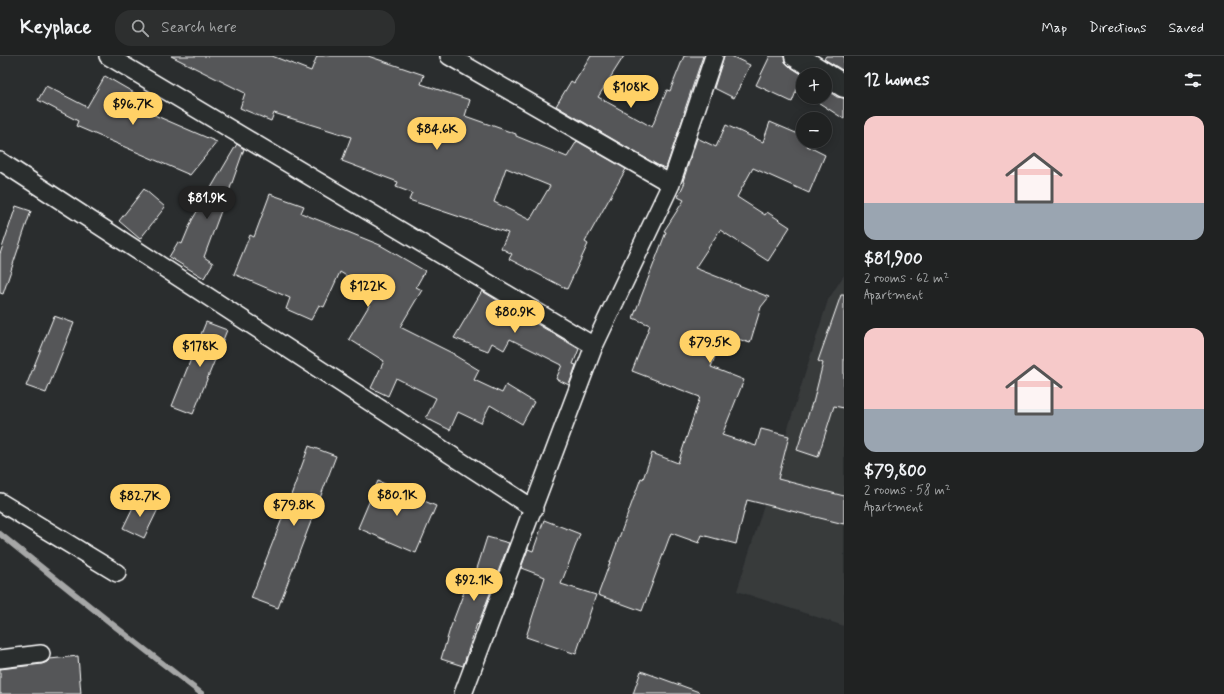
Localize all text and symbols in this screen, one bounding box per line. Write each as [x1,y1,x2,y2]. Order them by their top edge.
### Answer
search box [115,10,395,46]
text: Keyplace [20,15,91,40]
icon: search [129,17,151,39]
text: Search here [161,18,237,38]
text: Map [1041,19,1067,37]
text: Directions [1089,19,1147,37]
text: Saved [1169,19,1204,37]
map controls [796,68,832,148]
button: + [796,68,832,104]
text: 12 homes [864,69,930,91]
icon: filters [1182,69,1204,91]
pin: $108K [603,75,659,109]
text: $108K [612,79,650,96]
pin: $96.7K [100,92,166,126]
text: $96.7K [113,96,154,113]
button: − [796,112,832,148]
pin: $84.6K [404,117,470,151]
text: $84.6K [416,121,458,138]
icon: home [998,142,1070,214]
pin: $81.9K [174,186,240,220]
text: $81.9K [188,190,226,207]
text: $81,900 [864,248,923,270]
text: 2 rooms · 62 m² [864,270,949,287]
pin: $122K [340,274,396,308]
text: $122K [349,278,387,295]
text: Apartment [864,287,923,304]
pin: $80.9K [482,300,548,334]
text: $80.9K [495,304,535,321]
pin: $79.5K [677,330,743,364]
pin: $178K [172,334,228,368]
text: $79.5K [689,334,731,351]
text: $178K [182,338,218,355]
icon: home [998,354,1070,426]
text: $79,800 [864,460,927,482]
text: 2 rooms · 58 m² [864,482,951,499]
pin: $80.1K [364,483,430,517]
pin: $82.7K [107,484,173,518]
text: $80.1K [377,487,417,504]
text: $82.7K [119,488,161,505]
pin: $79.8K [261,493,327,527]
text: $79.8K [273,497,315,514]
text: Apartment [864,499,923,516]
pin: $92.1K [441,568,507,602]
text: $92.1K [455,572,493,589]

